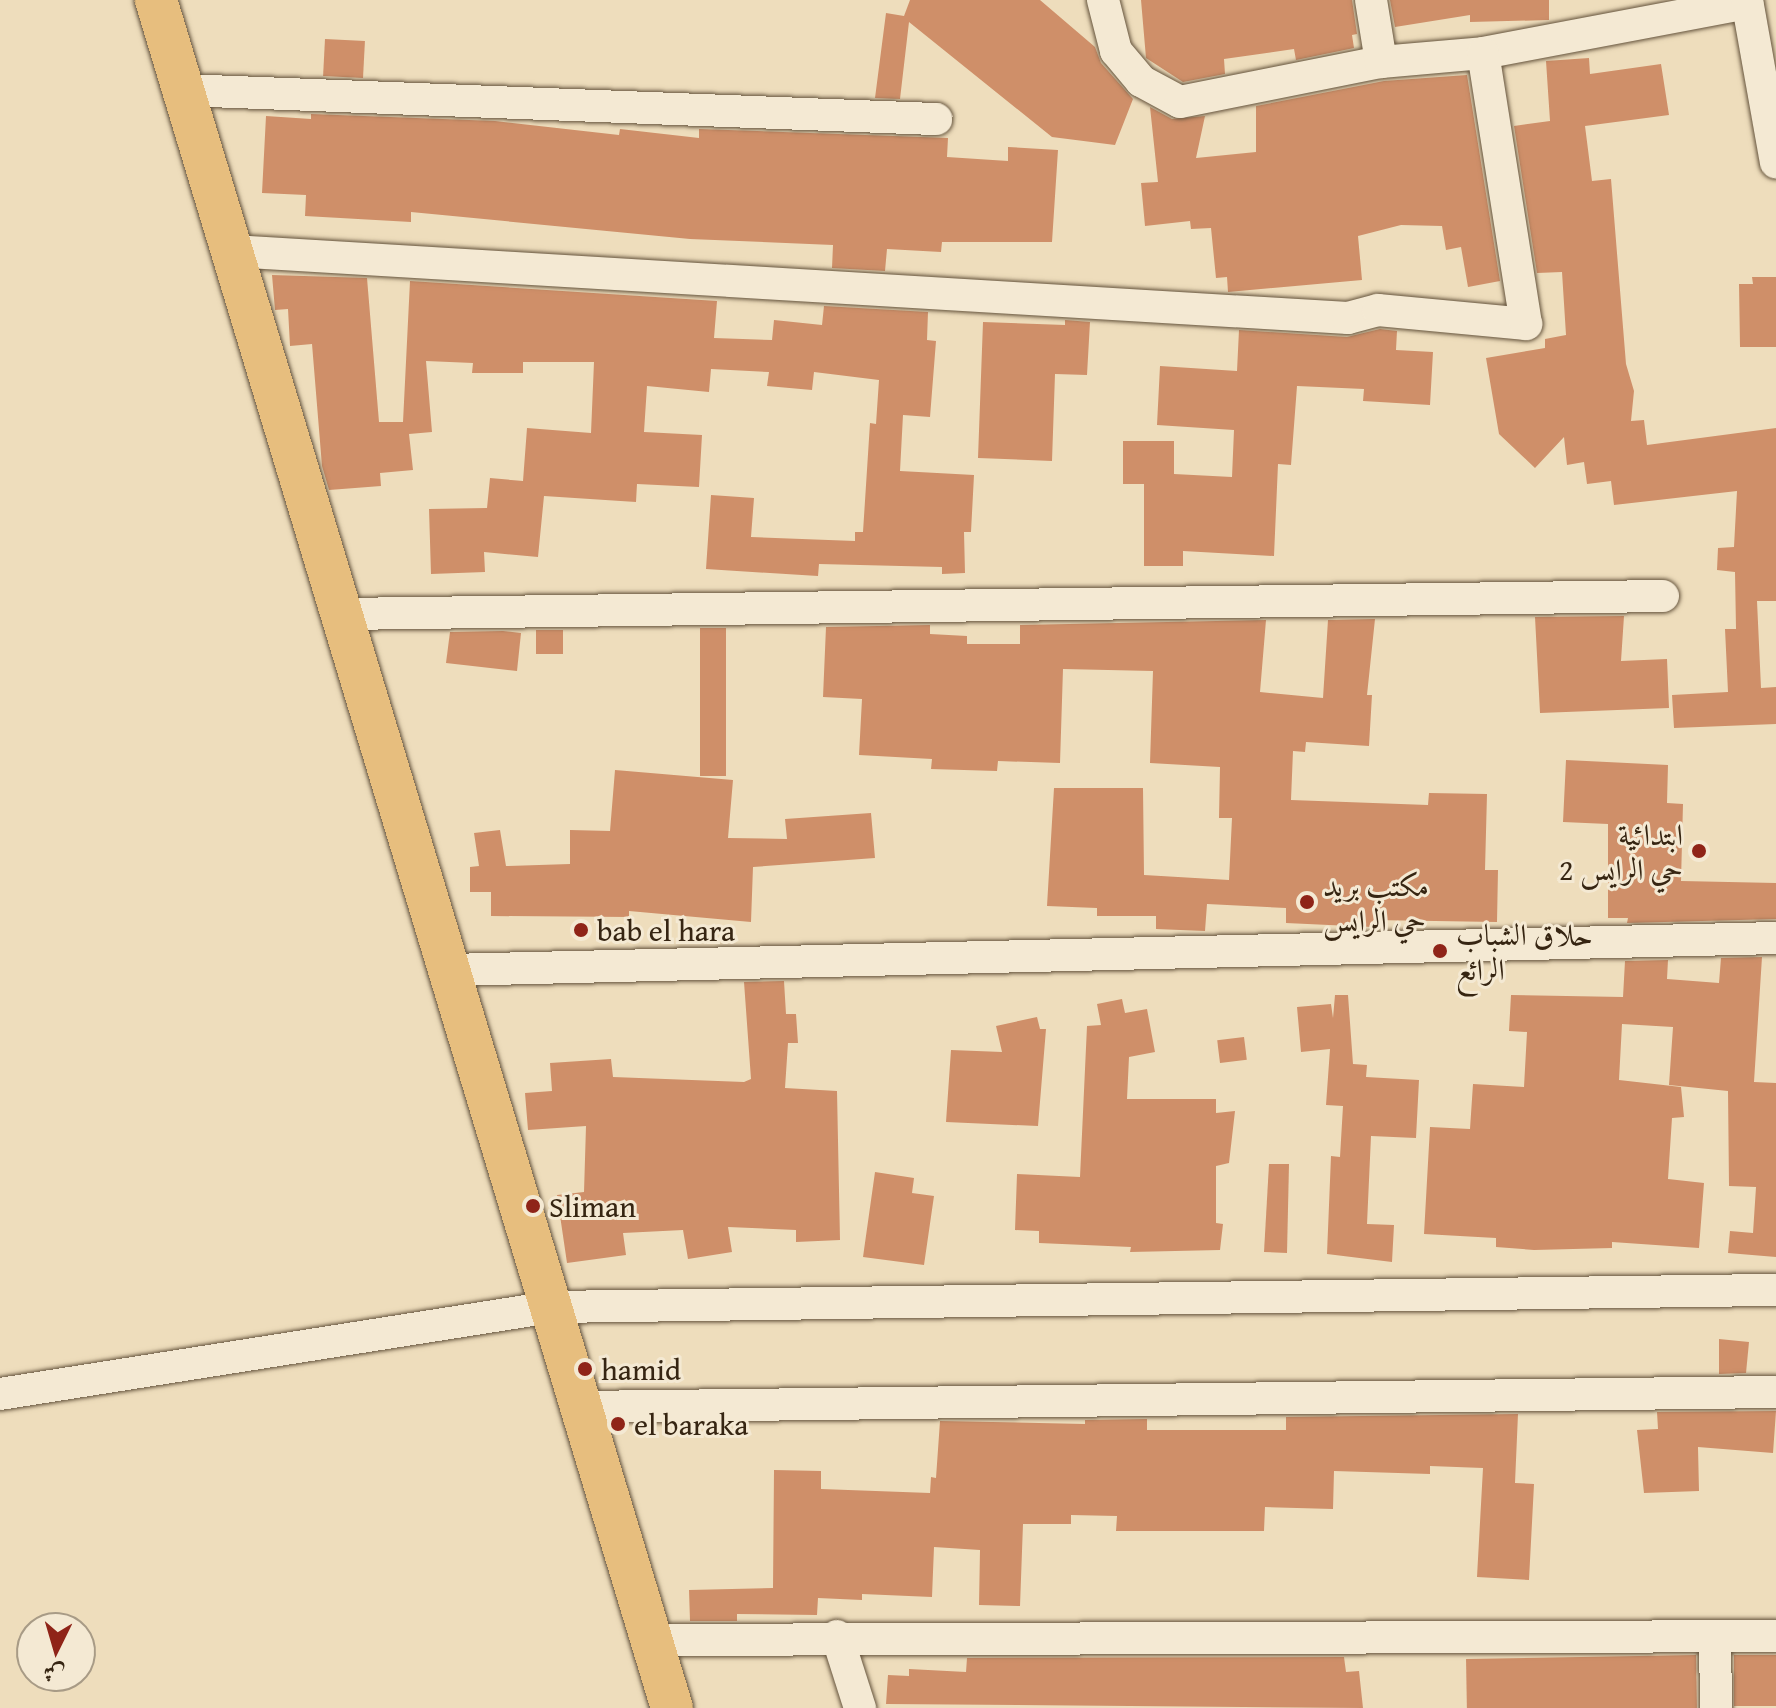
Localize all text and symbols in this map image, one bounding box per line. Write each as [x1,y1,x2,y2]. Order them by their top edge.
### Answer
place label: ابتدائية حي الرايس 2 [1559,816,1683,886]
marker: ابتدائية حي الرايس 2 [1690,842,1708,860]
place label: مكتب بريد حي الرايس [1323,867,1429,938]
marker: مكتب بريد حي الرايس [1298,893,1316,911]
place label: bab el hara [597,912,735,948]
place label: حلاق الشباب الرائع [1456,916,1593,986]
marker: bab el hara [572,921,590,939]
marker: حلاق الشباب الرائع [1431,942,1449,960]
place label: Sliman [549,1188,636,1224]
marker: Sliman [524,1197,542,1215]
place label: hamid [601,1351,681,1387]
marker: hamid [576,1360,594,1378]
place label: el baraka [634,1406,748,1442]
marker: el baraka [609,1415,627,1433]
north arrow [16,1612,96,1692]
text: ش [42,1657,66,1691]

